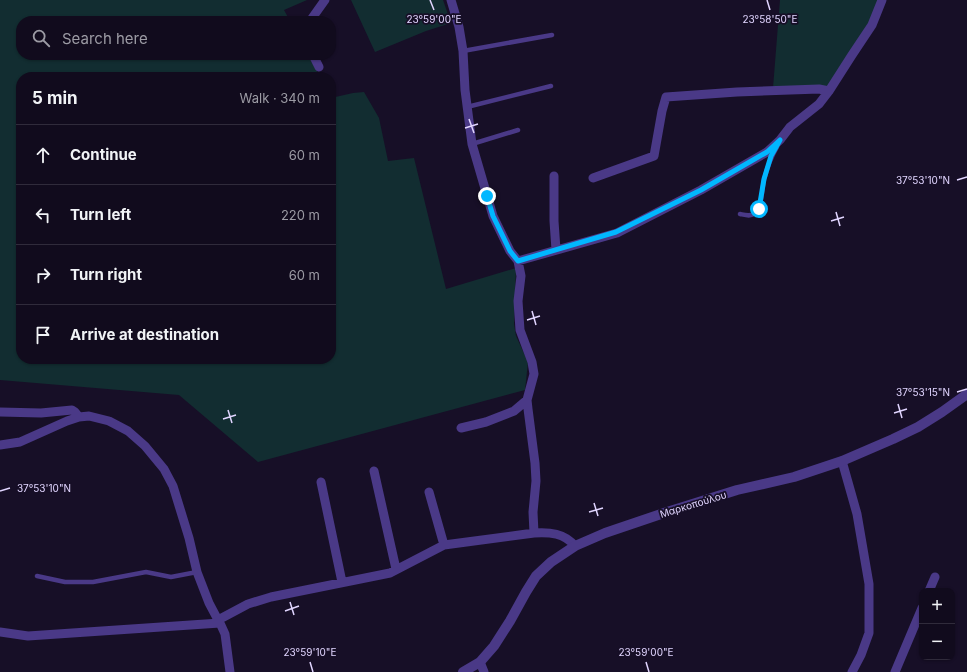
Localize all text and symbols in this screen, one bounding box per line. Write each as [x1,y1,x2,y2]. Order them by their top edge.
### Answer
text: 23°59'00"E [406,13,462,25]
text: 23°58'50"E [742,13,798,25]
search box [16,16,336,60]
icon: search [30,27,52,49]
text: Search here [62,29,148,48]
text: 5 min [32,88,78,108]
text: Walk · 340 m [240,90,320,106]
icon: ahead [32,144,54,166]
text: Continue [70,145,137,164]
text: 60 m [289,147,320,163]
text: 37°53'10"N [896,174,950,186]
route end [478,187,496,205]
route start [750,200,768,218]
icon: left [32,204,54,226]
text: Turn left [70,205,131,224]
text: 220 m [281,207,320,223]
icon: right [32,264,54,286]
text: Turn right [70,265,142,284]
text: 60 m [289,267,320,283]
icon: arrive [32,324,54,346]
text: Arrive at destination [70,325,219,344]
text: 37°53'15"N [896,386,950,398]
text: 37°53'10"N [17,482,71,494]
street label: Μαρκοπούλου [658,488,728,520]
map controls [919,588,955,660]
button: + [919,588,955,624]
button: − [919,624,955,660]
text: 23°59'10"E [283,646,337,658]
text: 23°59'00"E [618,646,674,658]

